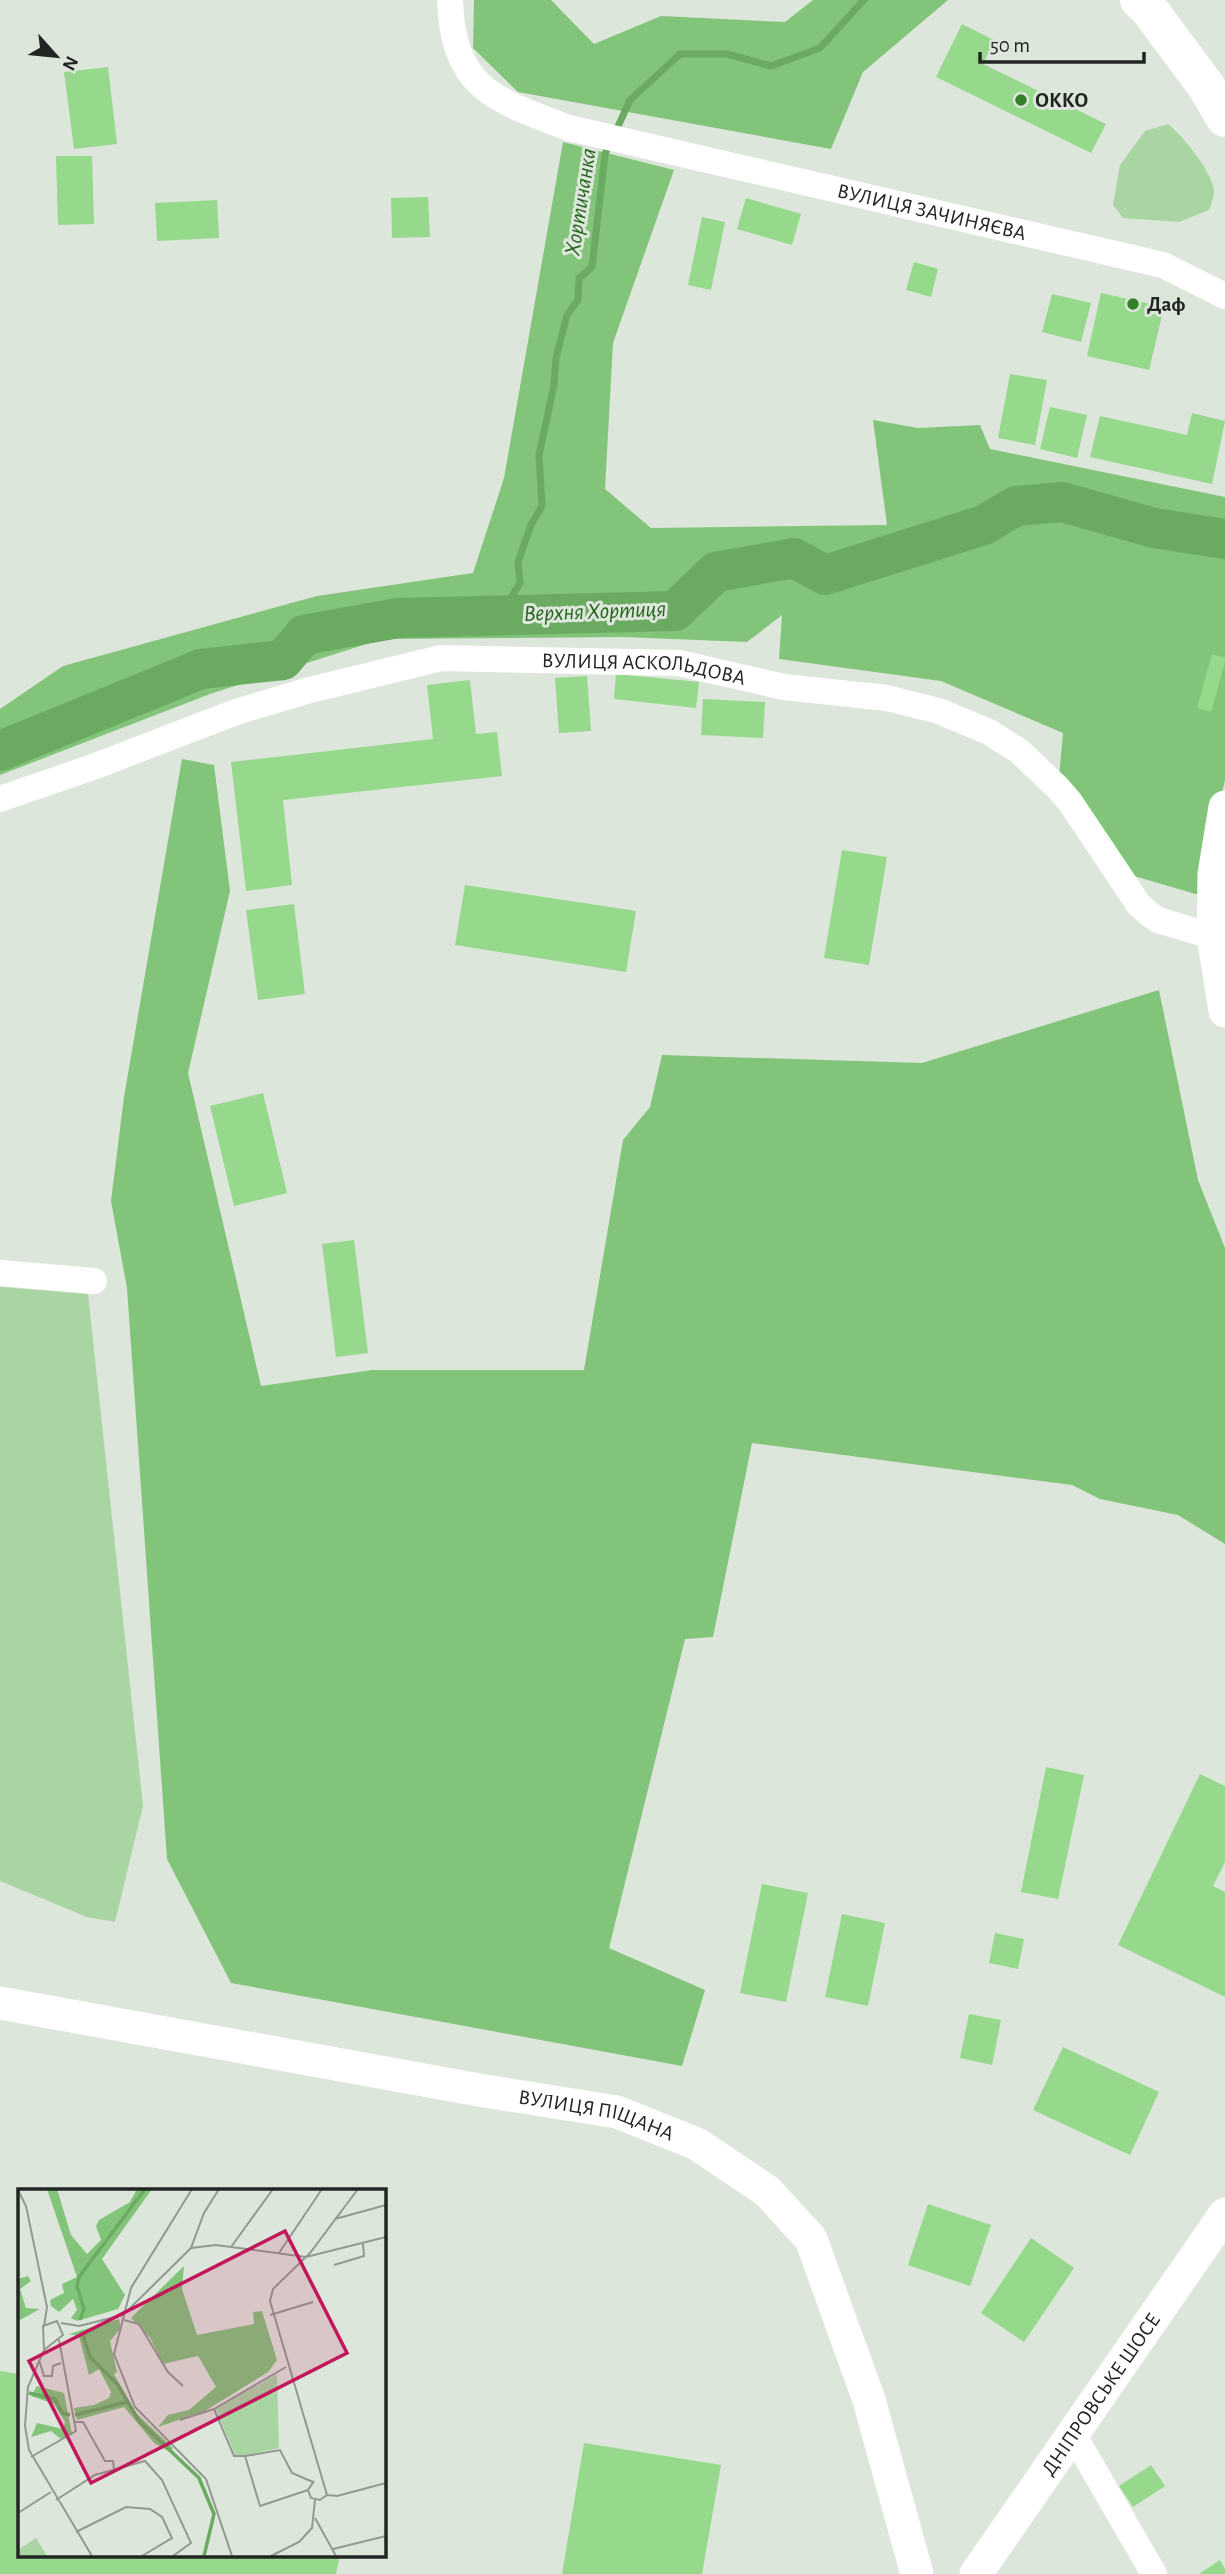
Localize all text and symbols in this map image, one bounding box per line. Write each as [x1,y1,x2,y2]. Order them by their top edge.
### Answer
north arrow [21,21,91,91]
scale bar [980,21,1144,65]
text: 50 m [990,35,1030,56]
text: N [58,53,81,73]
place label: ОККО [1035,90,1088,111]
marker: ОККО [1013,92,1029,108]
water label: Хортичанка [561,147,601,257]
street label: ВУЛИЦЯ ЗАЧИНЯЄВА [835,180,1028,244]
place label: Даф [1147,294,1185,315]
marker: Даф [1125,296,1141,312]
water label: Верхня Хортиця [523,598,667,626]
street label: ВУЛИЦЯ АСКОЛЬДОВА [542,650,748,688]
street label: ВУЛИЦЯ ПІЩАНА [517,2086,677,2144]
inset map [18,2189,385,2556]
street label: ДНІПРОВСЬКЕ ШОСЕ [1037,2309,1164,2479]

